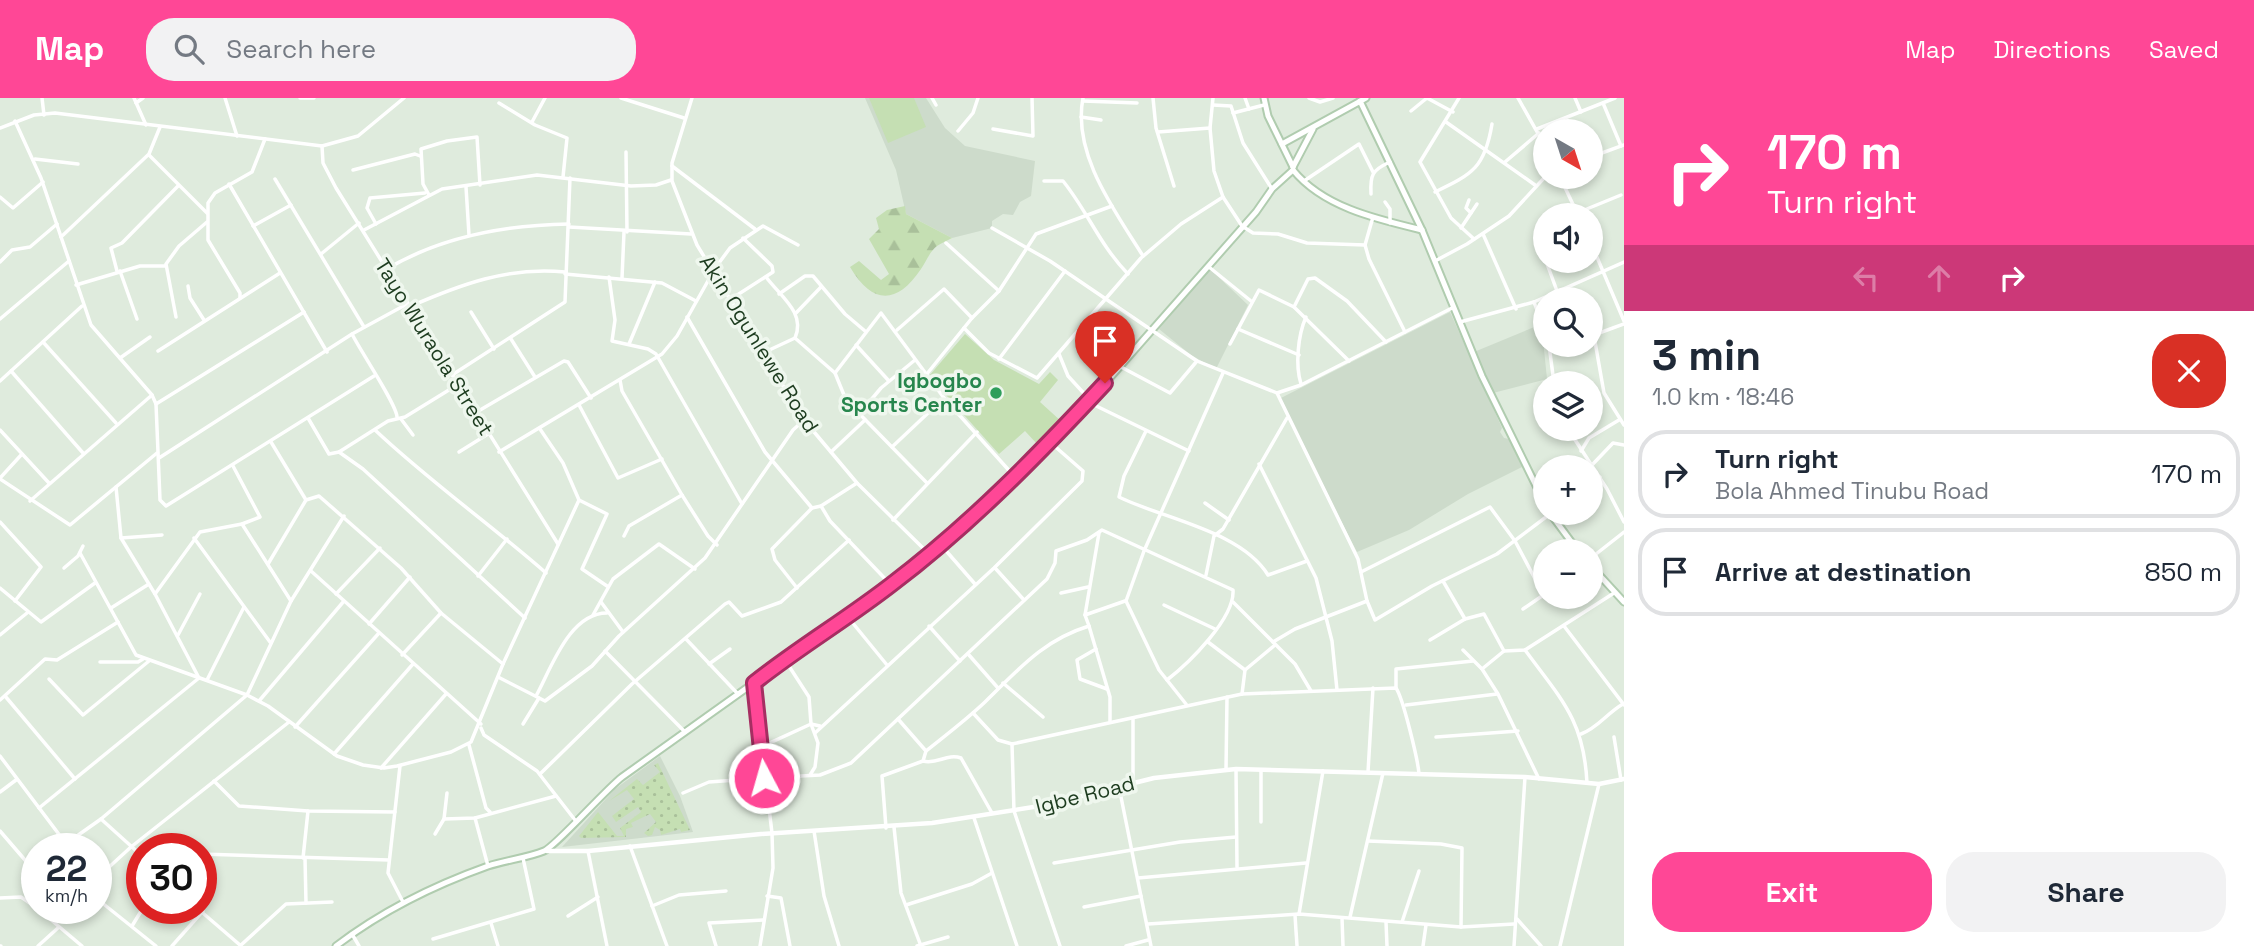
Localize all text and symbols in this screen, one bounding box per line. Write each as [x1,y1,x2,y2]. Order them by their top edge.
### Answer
search box [146,18,636,81]
text: Map [35,28,104,70]
icon: search [170,30,208,68]
text: Search here [226,32,376,66]
text: Map [1905,34,1955,65]
text: Directions [1993,34,2111,65]
text: Saved [2149,34,2219,65]
north arrow [1533,119,1603,189]
map controls [1533,119,1603,609]
text: 170 m [1767,121,1902,183]
icon: right [1652,126,1743,217]
text: Turn right [1767,182,1917,222]
button: sound [1533,203,1603,273]
street label: Akin Ogunlewe Road [694,250,825,438]
street label: Tayo Wuraola Street [369,253,500,440]
icon: left [1847,259,1885,297]
icon: ahead [1920,259,1958,297]
icon: right [1993,259,2031,297]
button: search [1533,287,1603,357]
pin [1075,311,1135,383]
icon: arrive [1086,322,1124,360]
text: 3 min [1652,329,1761,382]
button: close [2152,334,2226,408]
place label: Igbogbo Sports Center [841,367,982,418]
button: layers [1533,371,1603,441]
text: 1.0 km · 18:46 [1652,382,1794,412]
marker: Igbogbo Sports Center [988,385,1004,401]
text: Turn right [1715,442,1839,476]
button: + [1533,455,1603,525]
icon: right [1656,455,1694,493]
text: 170 m [2151,457,2222,491]
text: Bola Ahmed Tinubu Road [1715,476,1989,506]
button: − [1533,539,1603,609]
icon: arrive [1656,553,1694,591]
text: Arrive at destination [1715,555,1972,589]
text: 850 m [2145,555,2222,589]
position arrow [727,741,801,815]
street label: Igbe Road [1032,769,1137,820]
speed limit sign: 30 [126,833,217,924]
text: 22 [46,847,87,891]
button: Exit [1652,852,1932,932]
button: Share [1946,852,2226,932]
text: km/h [45,884,88,907]

